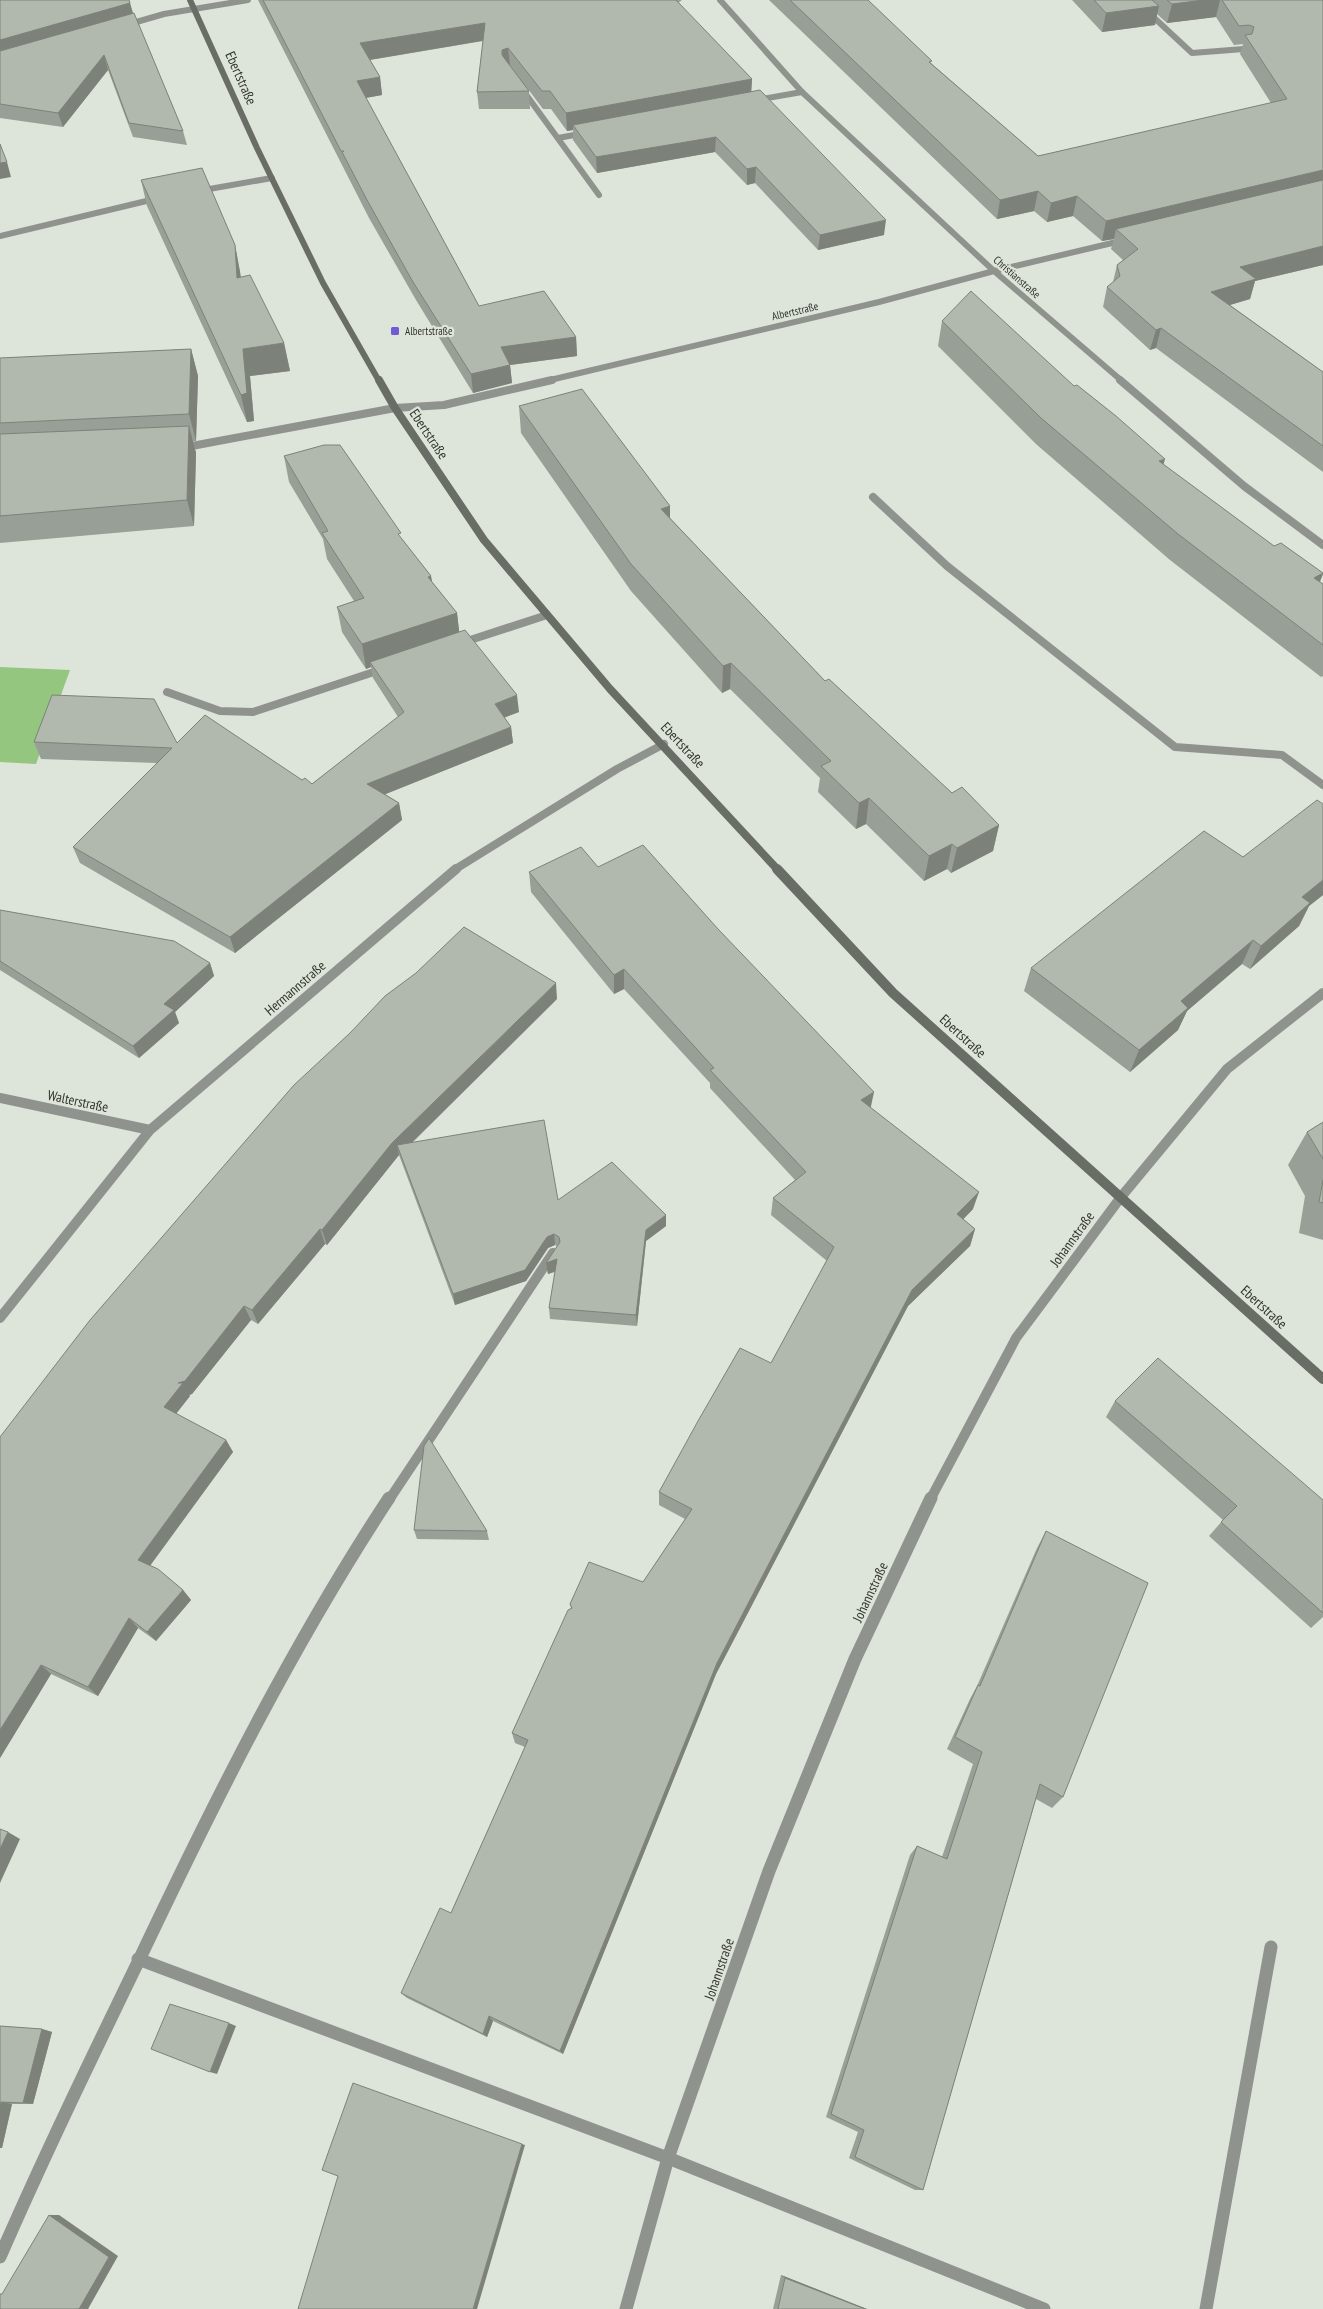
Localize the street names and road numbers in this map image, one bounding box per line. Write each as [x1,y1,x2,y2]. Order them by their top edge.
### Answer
street label: Ebertstraße [221,49,261,108]
street label: Christianstraße [991,253,1044,302]
street label: Albertstraße [770,299,820,323]
street label: Ebertstraße [406,406,452,463]
street label: Ebertstraße [657,718,709,772]
street label: Hermannstraße [261,957,329,1019]
street label: Ebertstraße [936,1010,990,1062]
street label: Walterstraße [46,1086,110,1116]
street label: Johannstraße [1045,1208,1098,1271]
street label: Ebertstraße [1237,1281,1291,1333]
street label: Johannstraße [848,1559,892,1626]
street label: Johannstraße [700,1936,738,2003]

